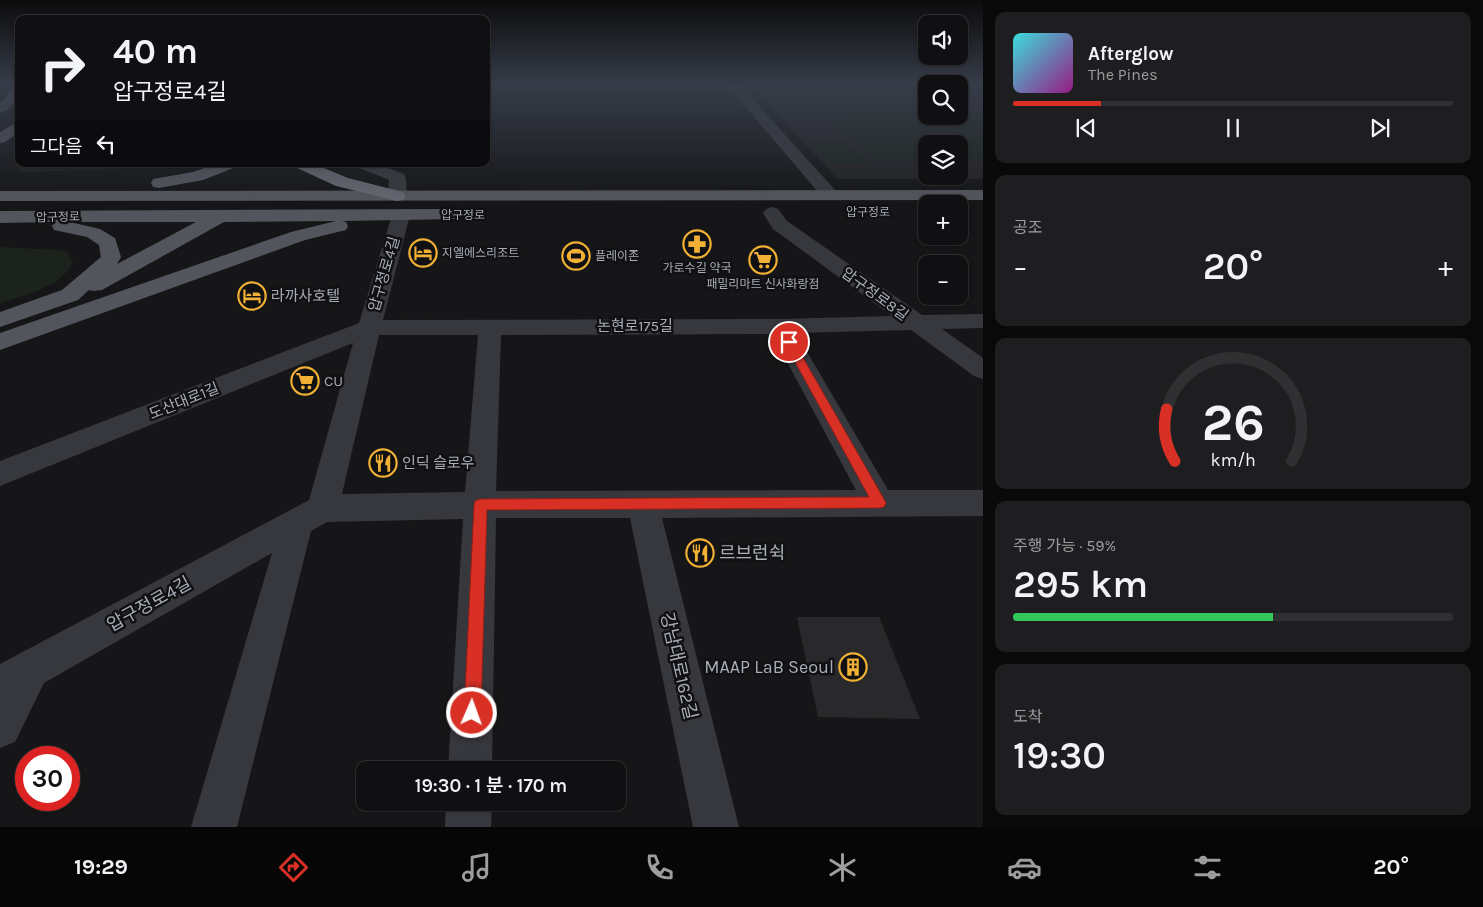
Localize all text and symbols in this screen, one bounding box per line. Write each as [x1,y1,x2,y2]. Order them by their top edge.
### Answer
map controls [918,15,968,305]
button: sound [918,15,968,65]
text: 40 m [113,31,198,72]
icon: right [30,35,95,100]
text: Afterglow [1088,43,1174,65]
text: The Pines [1088,65,1158,84]
button: search [918,75,968,125]
text: 압구정로4길 [113,79,227,105]
icon: previous [1072,114,1100,142]
icon: pause [1219,114,1247,142]
icon: next [1366,114,1394,142]
icon: left [92,130,120,158]
button: layers [918,135,968,185]
text: 그다음 [30,136,82,158]
button: + [918,195,968,245]
street label: 압구정로 [846,205,890,219]
street label: 압구정로 [441,208,485,222]
street label: 압구정로 [36,210,80,224]
text: 공조 [1013,218,1042,237]
pharmacy icon: 가로수길 약국 [682,229,712,259]
street label: 압구정로4길 [365,234,403,314]
hotel icon: 지엘에스리조트 [408,238,438,268]
sports icon: 플레이존 [561,241,591,271]
text: 20° [1203,244,1263,289]
supermarket icon: 패밀리마트 신사화랑점 [748,245,778,275]
place label: 지엘에스리조트 [442,246,519,260]
place label: 플레이존 [595,249,639,263]
text: − [1013,250,1028,283]
text: + [1438,250,1453,283]
button: − [918,255,968,305]
place label: 가로수길 약국 [662,261,732,275]
street label: 압구정로8길 [838,264,912,324]
place label: 패밀리마트 신사화랑점 [706,277,820,291]
hotel icon: 라까사호텔 [237,281,267,311]
place label: 라까사호텔 [271,287,340,305]
street label: 논현로175길 [597,317,673,335]
pin [768,321,810,363]
icon: arrive [775,328,803,356]
supermarket icon: CU [290,366,320,396]
place label: CU [324,372,343,390]
street label: 도산대로1길 [146,379,222,423]
text: 26 [1201,392,1265,453]
restaurant icon: 인딕 슬로우 [368,448,398,478]
text: km/h [1210,450,1256,471]
place label: 인딕 슬로우 [402,454,475,472]
text: 주행 가능 · 59% [1013,536,1116,555]
restaurant icon: 르브런쉭 [685,538,715,568]
place label: 르브런쉭 [719,542,785,564]
text: 295 km [1013,562,1148,607]
street label: 압구정로4길 [103,572,195,636]
street label: 강남대로162길 [656,610,702,722]
building icon: MAAP LaB Seoul [838,652,868,682]
place label: MAAP LaB Seoul [704,656,834,678]
position arrow [445,686,497,738]
text: 도착 [1013,707,1042,726]
text: 19:30 [1013,733,1106,778]
speed limit sign: 30 [15,746,80,811]
text: 19:30 · 1 분 · 170 m [415,775,567,797]
icon: directions [276,850,311,885]
icon: music [459,850,494,885]
icon: phone [642,850,677,885]
icon: climate [825,850,860,885]
icon: car [1007,850,1042,885]
icon: filters [1190,850,1225,885]
text: 19:29 [74,854,128,880]
text: 20° [1373,854,1409,880]

